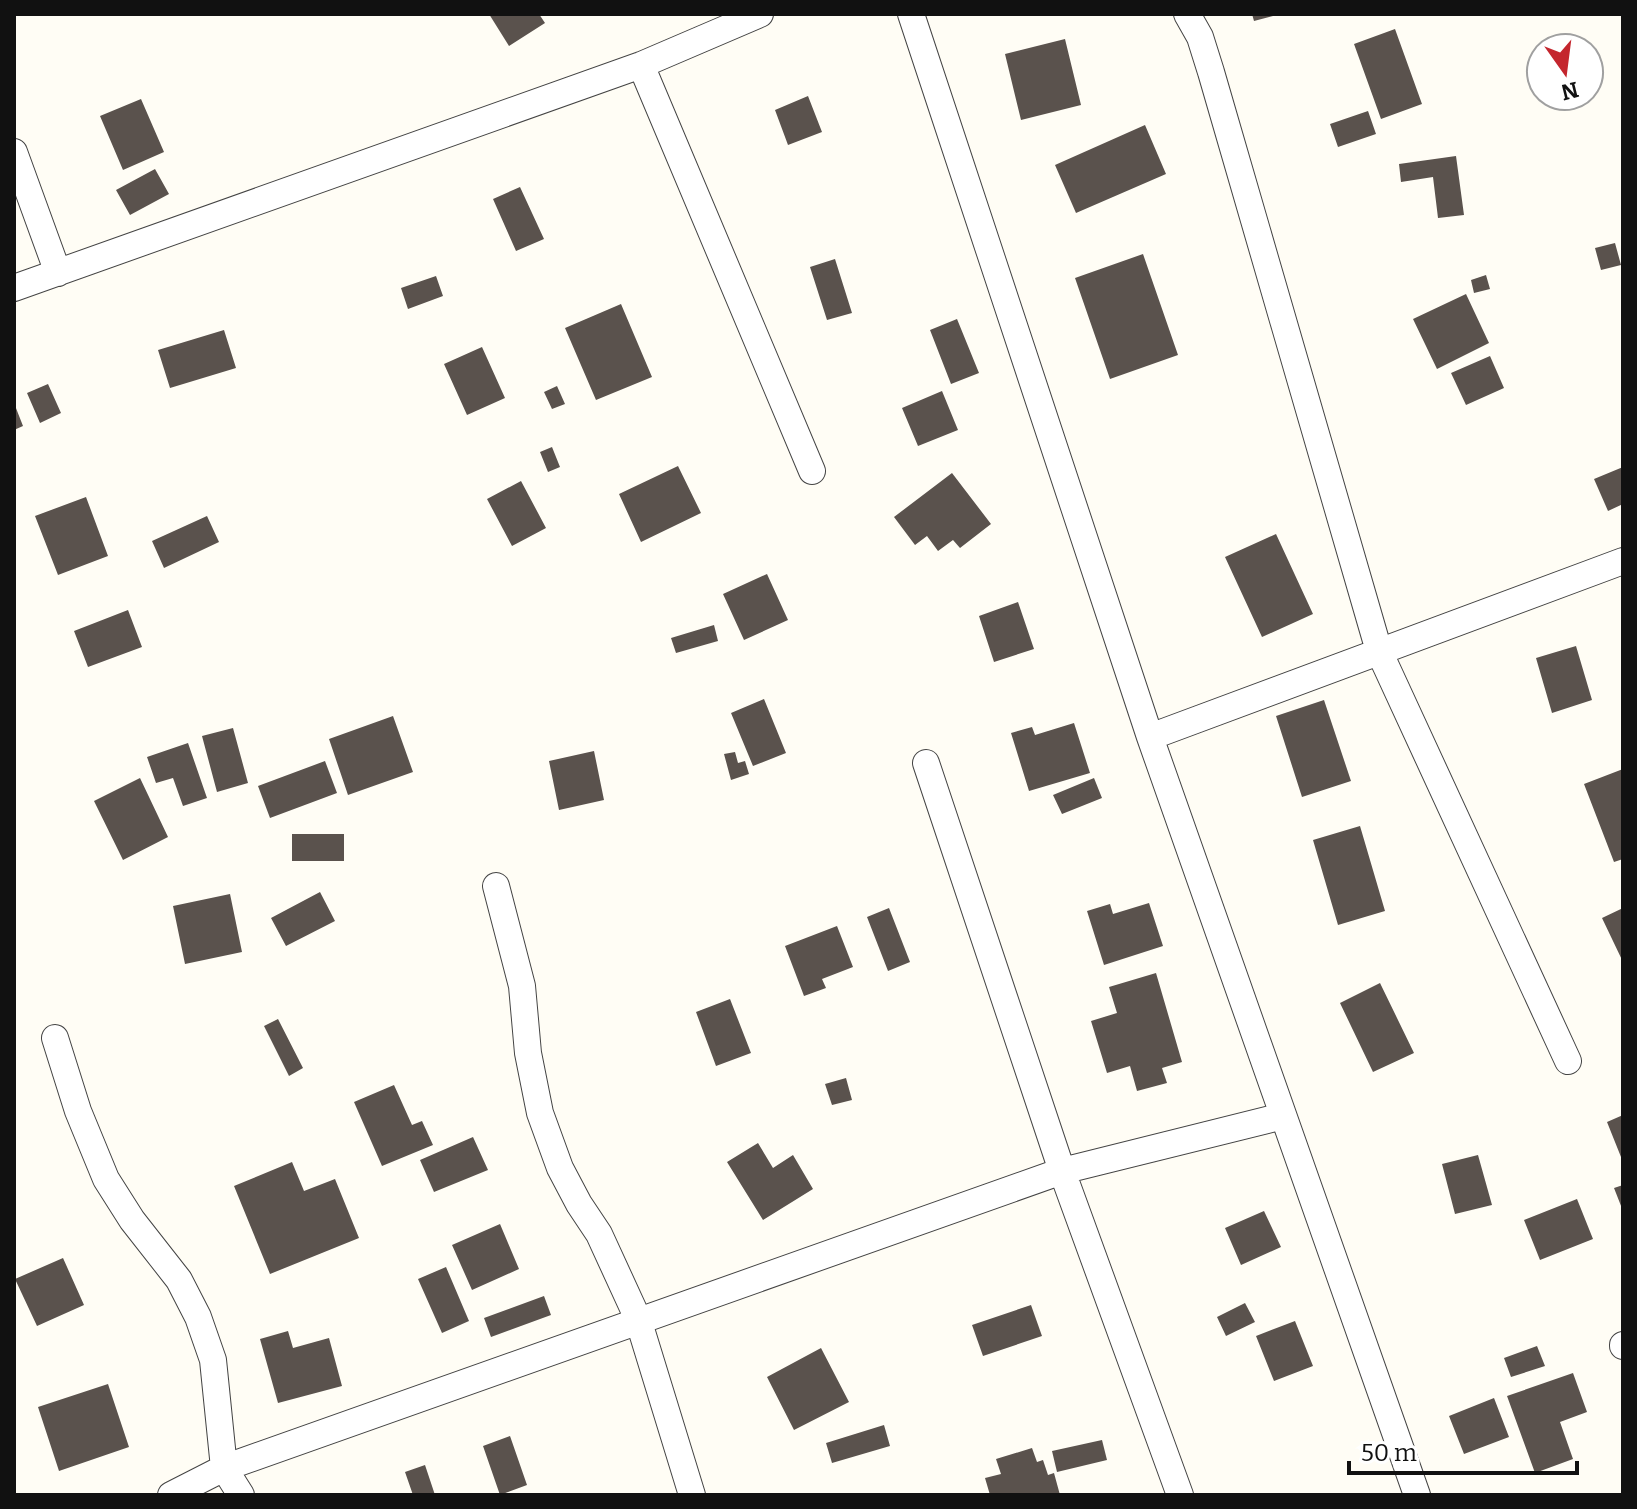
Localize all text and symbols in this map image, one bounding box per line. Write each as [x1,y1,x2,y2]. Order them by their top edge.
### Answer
north arrow [1525,32,1605,112]
text: N [1558,76,1581,106]
scale bar [1349,1425,1577,1475]
text: 50 m [1361,1439,1417,1467]

